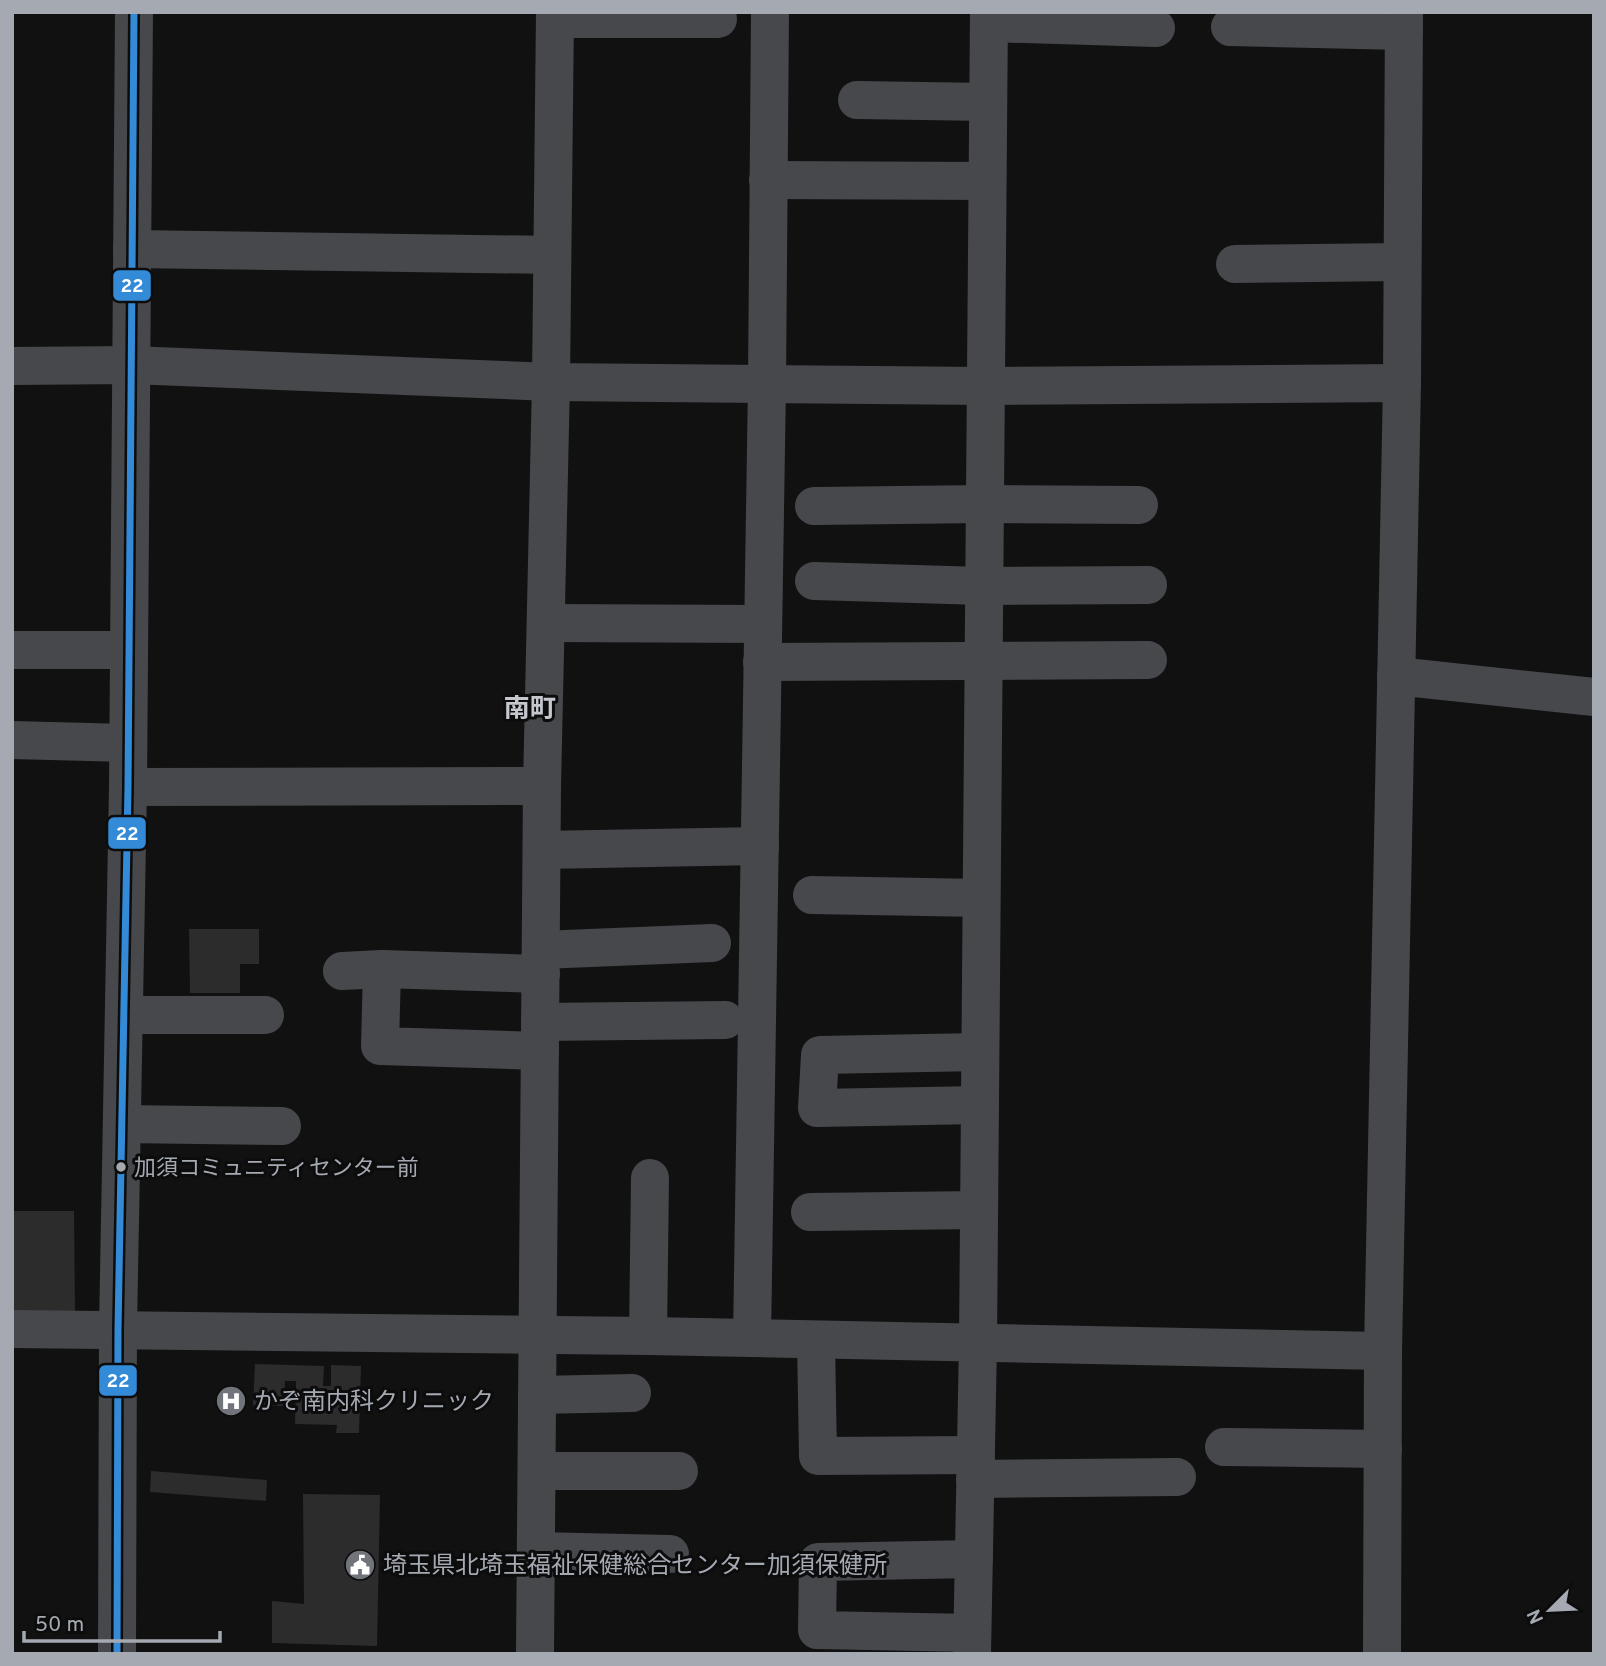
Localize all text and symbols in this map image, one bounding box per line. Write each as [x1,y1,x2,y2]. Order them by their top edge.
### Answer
line badge: 22 [112,269,152,302]
text: 22 [120,275,144,299]
district label: 南町 [504,694,556,727]
line badge: 22 [107,816,147,850]
text: 22 [115,823,139,847]
place label: 加須コミュニティセンター前 [134,1156,419,1183]
marker: 加須コミュニティセンター前 [114,1160,128,1174]
line badge: 22 [98,1364,138,1397]
text: 22 [106,1370,130,1394]
hospital icon: かぞ南内科クリニック [214,1384,248,1418]
place label: かぞ南内科クリニック [254,1388,494,1418]
public building icon: 埼玉県北埼玉福祉保健総合センター加須保健所 [343,1548,377,1582]
place label: 埼玉県北埼玉福祉保健総合センター加須保健所 [383,1552,887,1582]
north arrow [1515,1575,1585,1645]
scale bar [24,1600,220,1644]
text: N [1523,1605,1550,1627]
text: 50 m [35,1612,84,1639]

